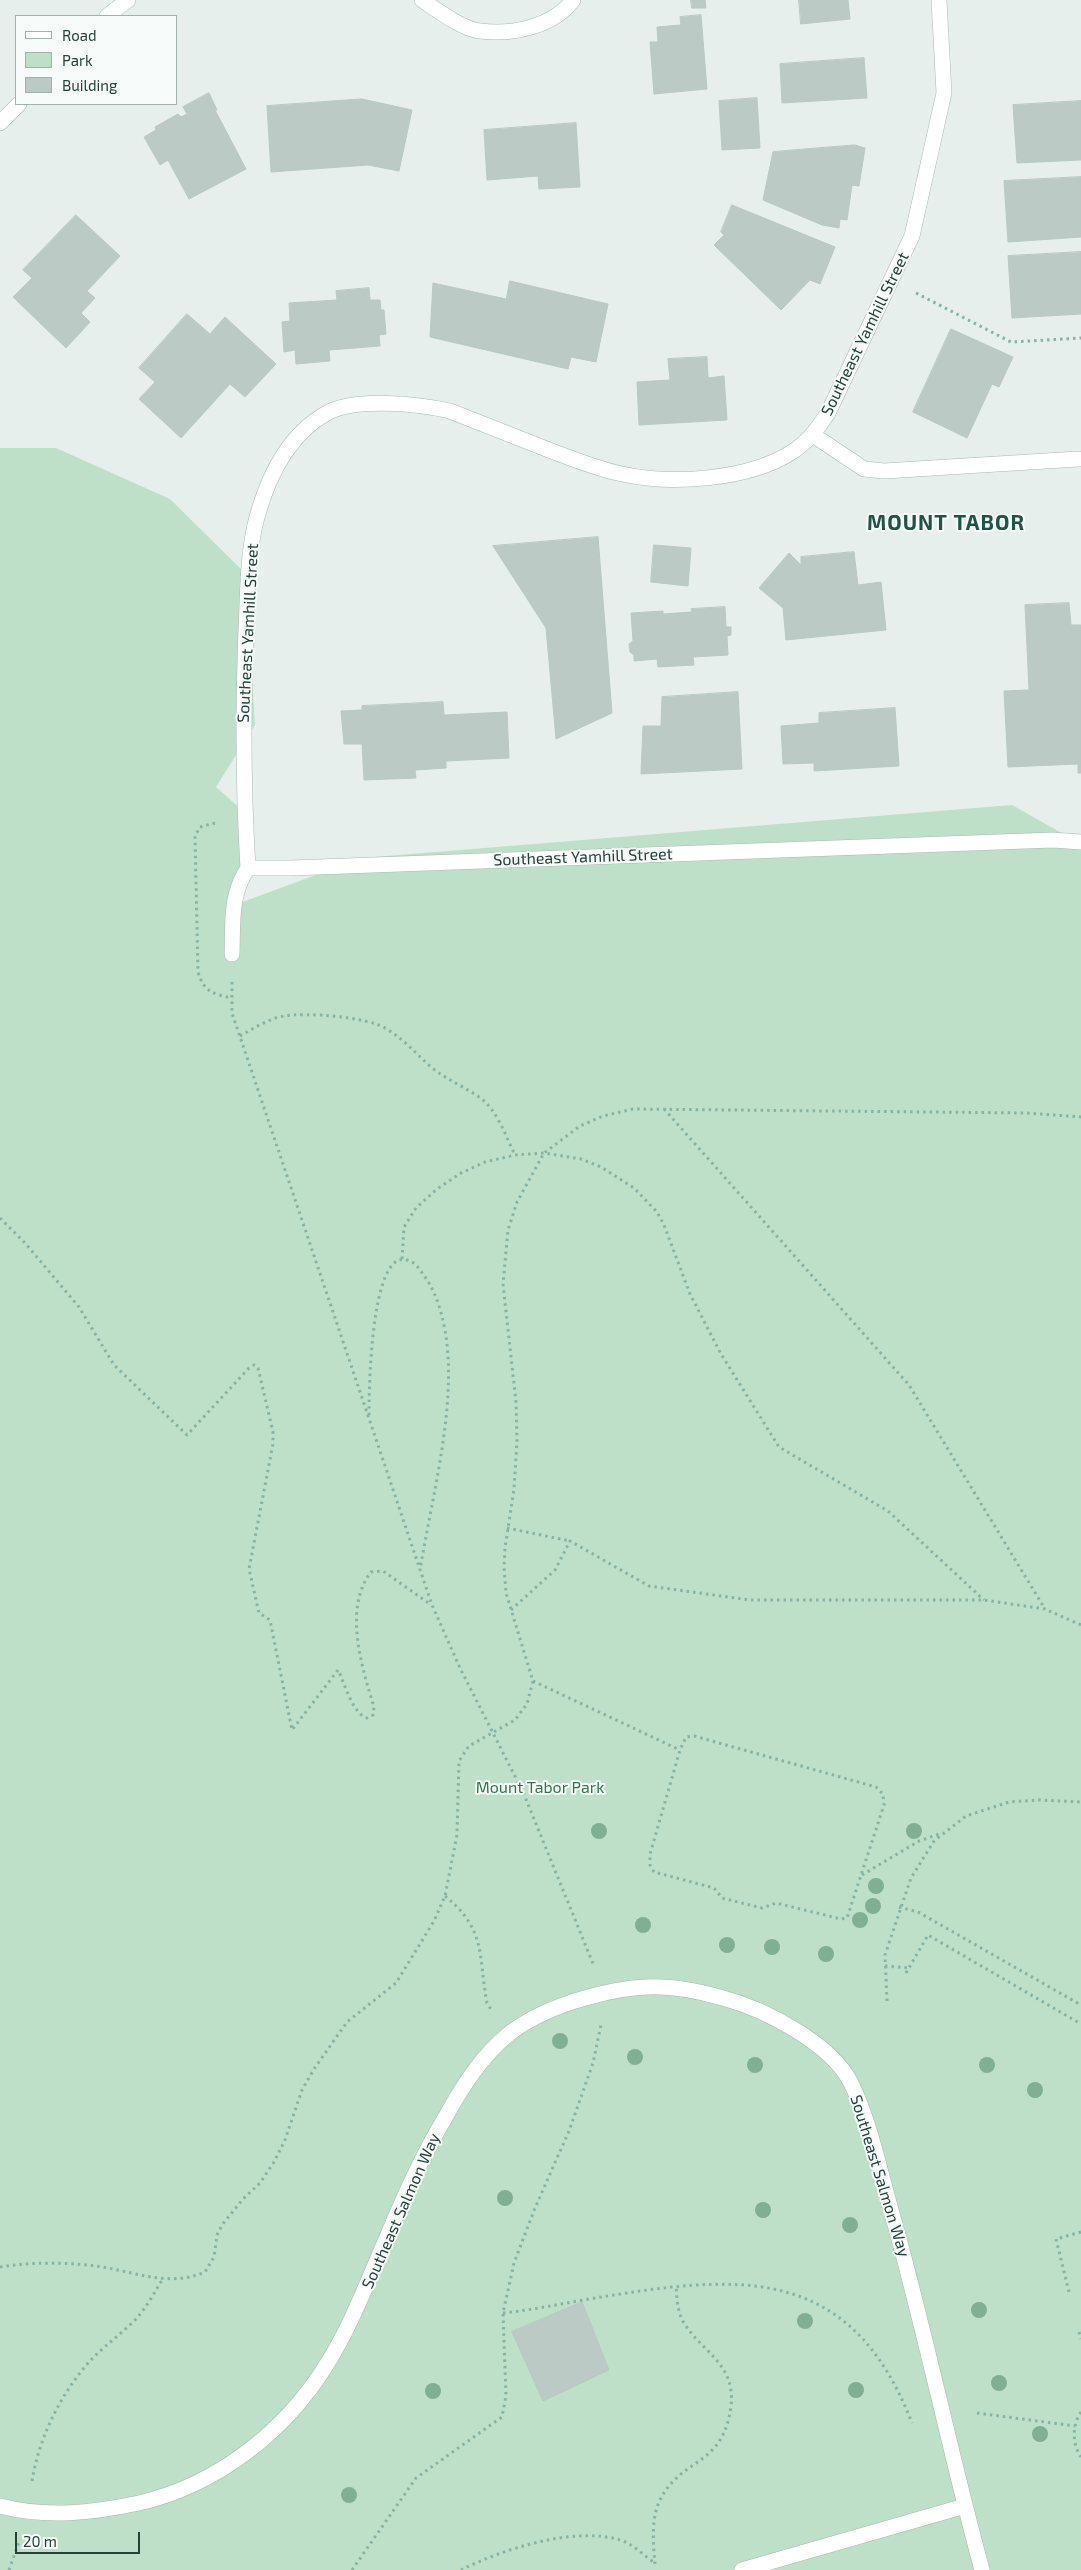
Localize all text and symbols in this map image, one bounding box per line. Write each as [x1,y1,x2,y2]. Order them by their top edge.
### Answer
legend [15,15,178,105]
text: Road [62,26,97,44]
text: Park [62,51,93,69]
text: Building [62,76,117,94]
street label: Southeast Yamhill Street [817,249,913,419]
district label: MOUNT TABOR [866,510,1026,536]
street label: Southeast Yamhill Street [234,543,262,723]
street label: Southeast Yamhill Street [493,844,673,870]
park label: Mount Tabor Park [476,1778,604,1798]
street label: Southeast Salmon Way [846,2093,914,2259]
street label: Southeast Salmon Way [358,2130,444,2292]
scale bar [18,2522,142,2554]
text: 20 m [23,2532,57,2550]

